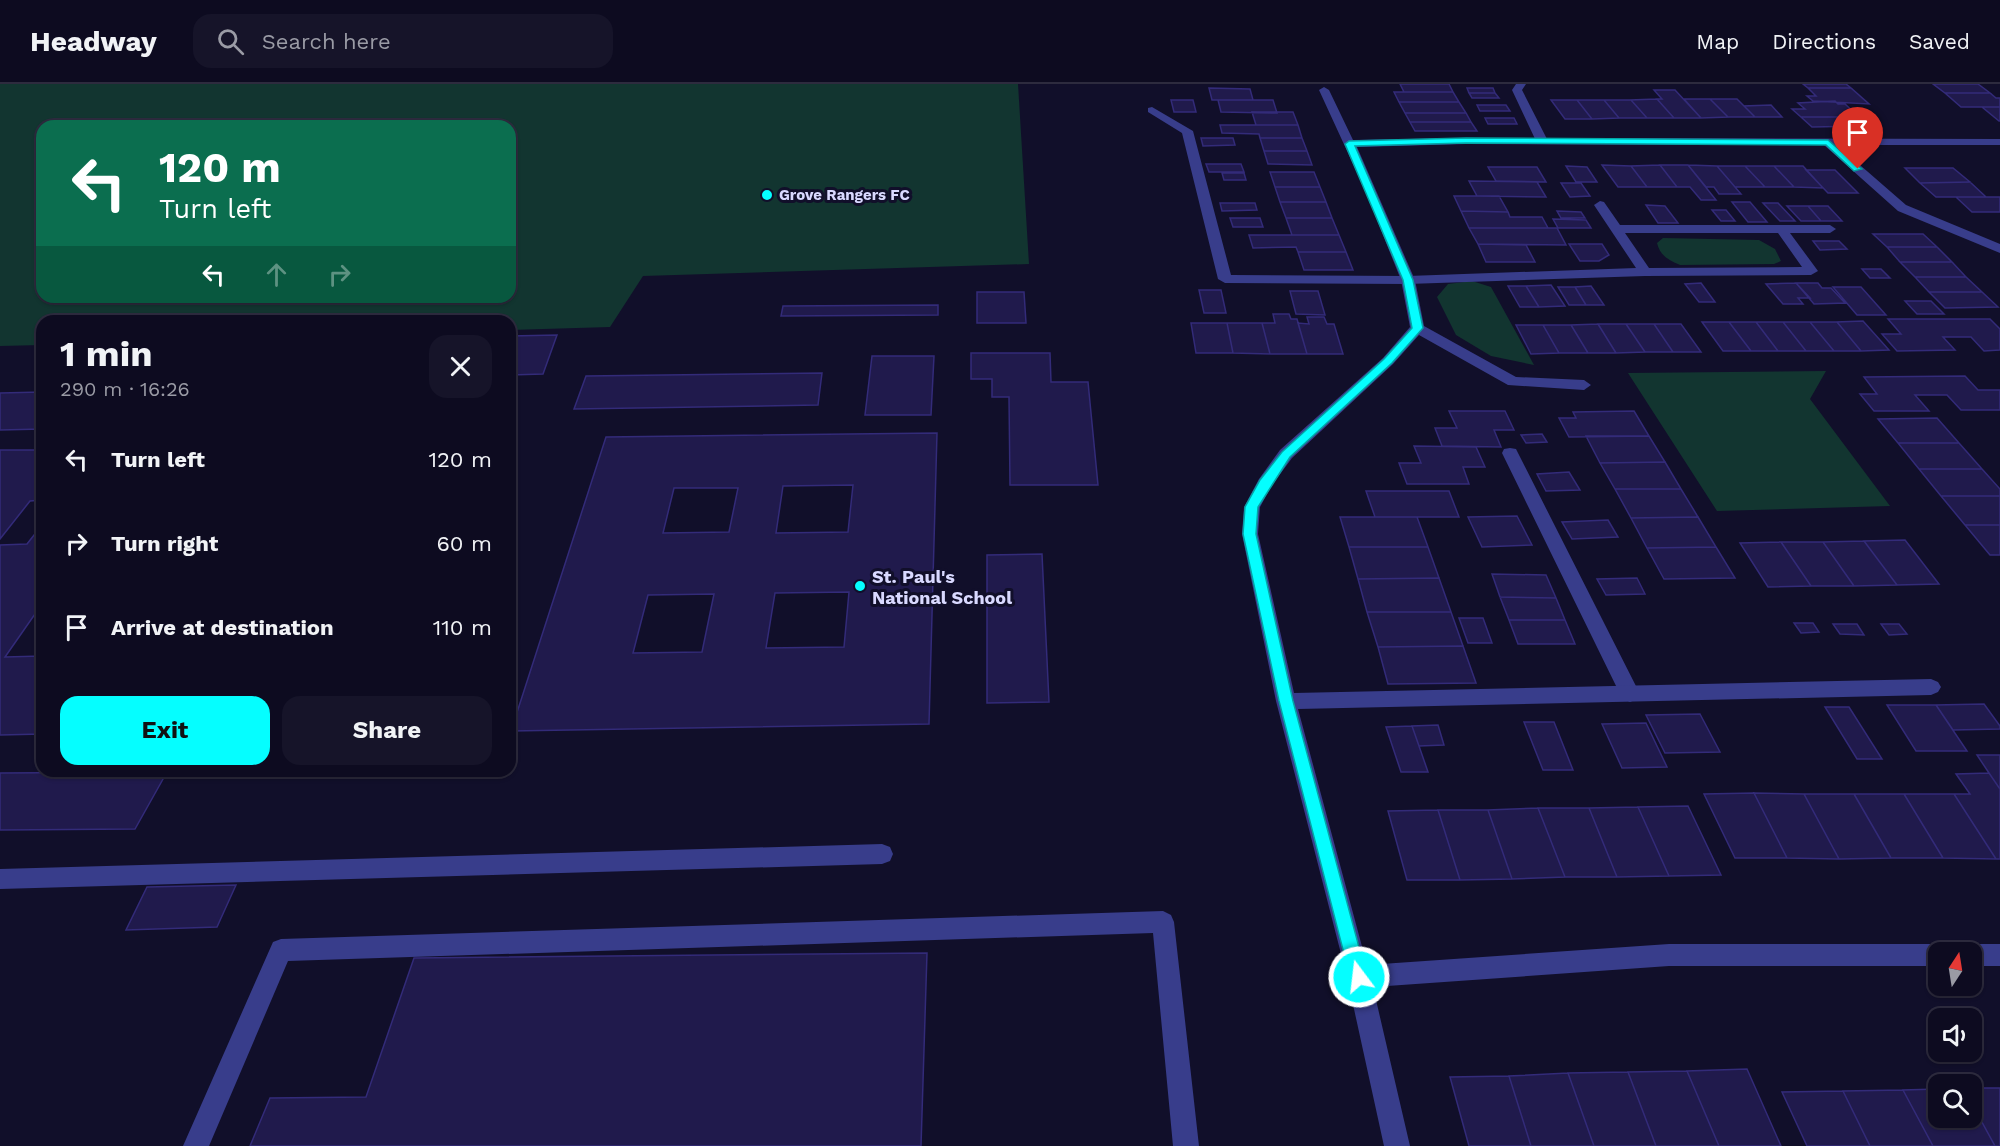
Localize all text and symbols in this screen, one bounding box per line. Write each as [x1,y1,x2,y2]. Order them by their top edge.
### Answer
search box [193,14,613,68]
text: Headway [30,25,157,58]
icon: search [214,25,247,58]
text: Search here [262,29,391,54]
text: Map [1696,29,1739,54]
text: Directions [1772,29,1876,54]
text: Saved [1909,29,1970,54]
pin [1832,107,1883,169]
icon: arrive [1841,116,1874,149]
text: 120 m [159,143,281,192]
icon: left [60,144,138,222]
place label: Grove Rangers FC [779,186,910,204]
marker: Grove Rangers FC [760,188,774,202]
text: Turn left [159,193,271,225]
icon: left [197,258,230,291]
icon: ahead [260,258,293,291]
icon: right [323,258,356,291]
text: 1 min [60,333,152,375]
button: close [429,335,492,398]
text: 290 m · 16:26 [60,377,190,401]
icon: left [60,443,93,476]
text: Turn left [111,447,205,472]
text: 120 m [428,447,492,472]
icon: right [60,527,93,560]
text: Turn right [111,531,218,556]
text: 60 m [436,531,492,556]
place label: St. Paul's National School [872,566,1012,608]
marker: St. Paul's National School [853,579,867,593]
icon: arrive [60,611,93,644]
text: Arrive at destination [111,615,334,640]
text: 110 m [433,615,492,640]
button: Exit [60,696,270,765]
button: Share [282,696,492,765]
north arrow [1928,942,1982,996]
map controls [1928,942,1982,1128]
position arrow [1327,945,1391,1009]
button: sound [1928,1008,1982,1062]
button: search [1928,1074,1982,1128]

